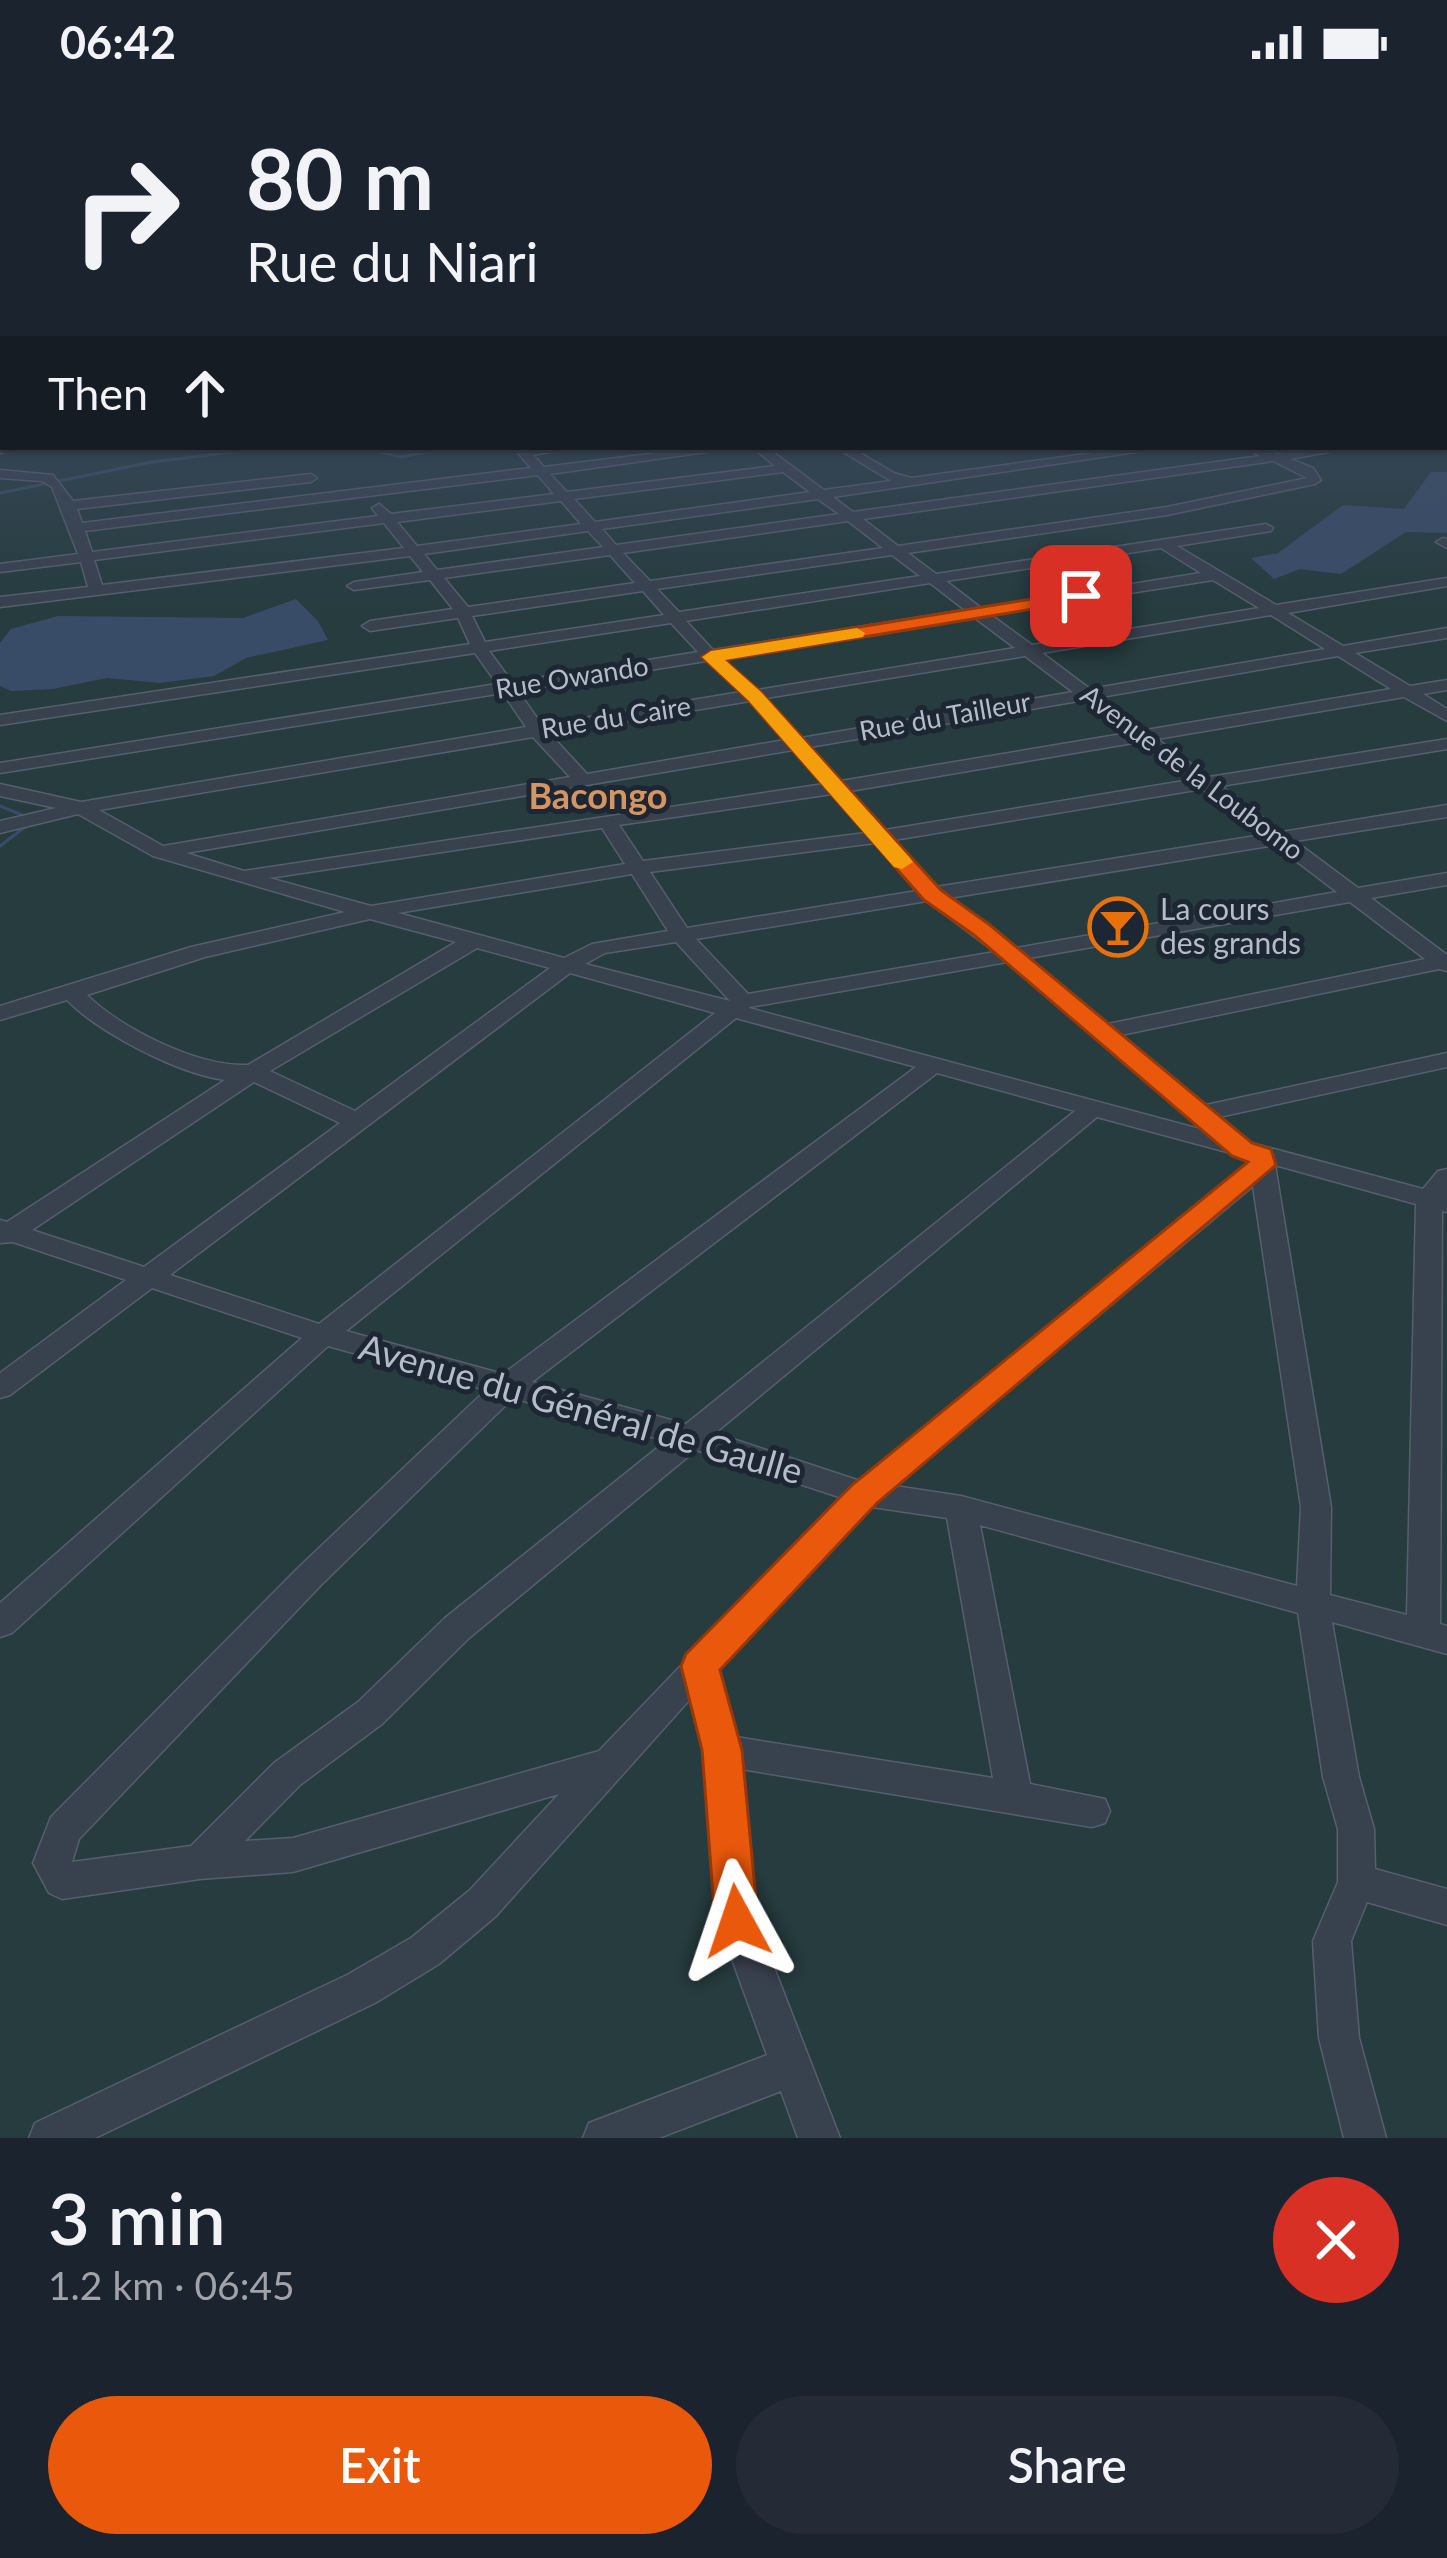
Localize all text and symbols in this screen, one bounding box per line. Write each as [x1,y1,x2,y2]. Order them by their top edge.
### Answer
text: 06:42 [60,15,176,69]
text: 80 m [246,127,434,228]
icon: right [48,132,204,288]
text: Rue du Niari [246,229,539,294]
icon: ahead [172,360,238,426]
text: Then [48,366,148,420]
pin [1030,545,1132,647]
icon: arrive [1048,563,1114,629]
street label: Rue Owando [493,648,650,705]
street label: Avenue de la Loubomo [1075,677,1311,866]
street label: Rue du Tailleur [856,684,1033,747]
street label: Rue du Caire [539,688,693,745]
district label: Bacongo [528,773,668,817]
place label: La cours des grands [1160,890,1301,960]
bar icon: La cours des grands [1087,896,1149,958]
street label: Avenue du Général de Gaulle [355,1324,808,1492]
position arrow [674,1858,800,1984]
text: 3 min [48,2174,226,2260]
button: close [1273,2177,1399,2303]
text: 1.2 km · 06:45 [48,2262,295,2308]
button: Exit [48,2396,712,2534]
button: Share [736,2396,1399,2534]

